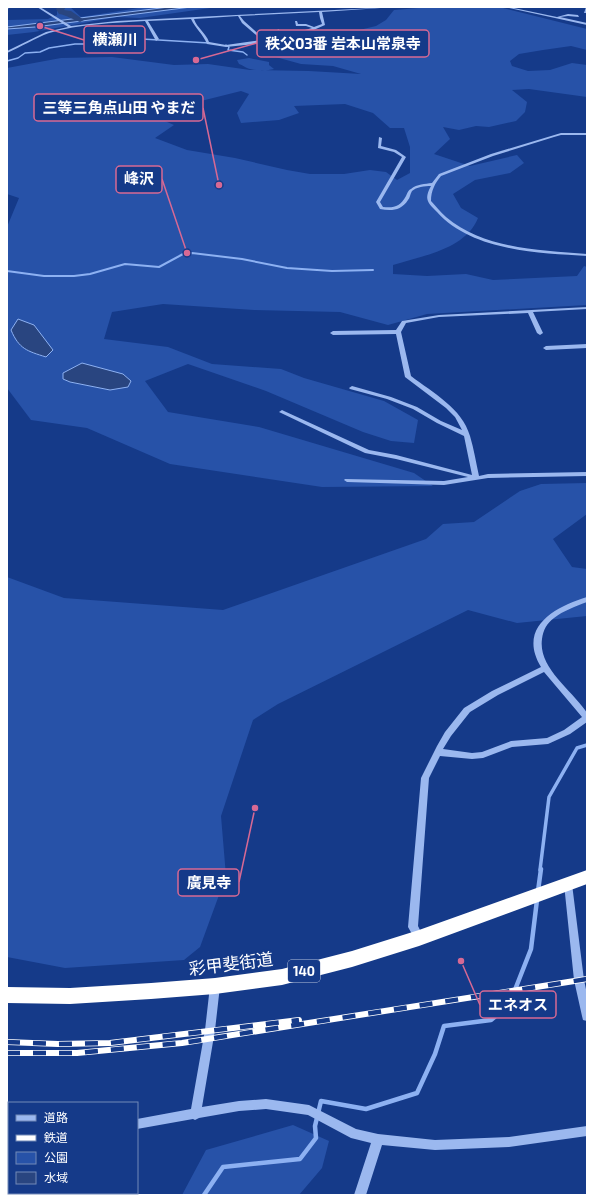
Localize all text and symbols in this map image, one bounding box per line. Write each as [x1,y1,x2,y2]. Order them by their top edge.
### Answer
callout: 横瀬川 [84,26,145,53]
text: 横瀬川 [92,30,138,48]
callout: 秩父03番 岩本山常泉寺 [257,30,429,57]
text: 秩父03番 岩本山常泉寺 [265,34,421,52]
callout: 三等三角点山田 やまだ [34,94,203,121]
text: 三等三角点山田 やまだ [42,98,196,116]
callout: 峰沢 [116,166,162,193]
text: 峰沢 [124,169,154,187]
callout: 廣見寺 [178,869,239,896]
text: 廣見寺 [186,873,232,891]
street label: 彩甲斐街道 [187,948,274,978]
road number: 140 [288,960,320,982]
callout: エネオス [480,991,556,1018]
text: エネオス [488,995,548,1013]
legend [8,1102,138,1194]
text: 道路 [44,1110,68,1124]
text: 鉄道 [44,1130,68,1144]
text: 公園 [44,1150,68,1164]
text: 水域 [44,1170,68,1184]

